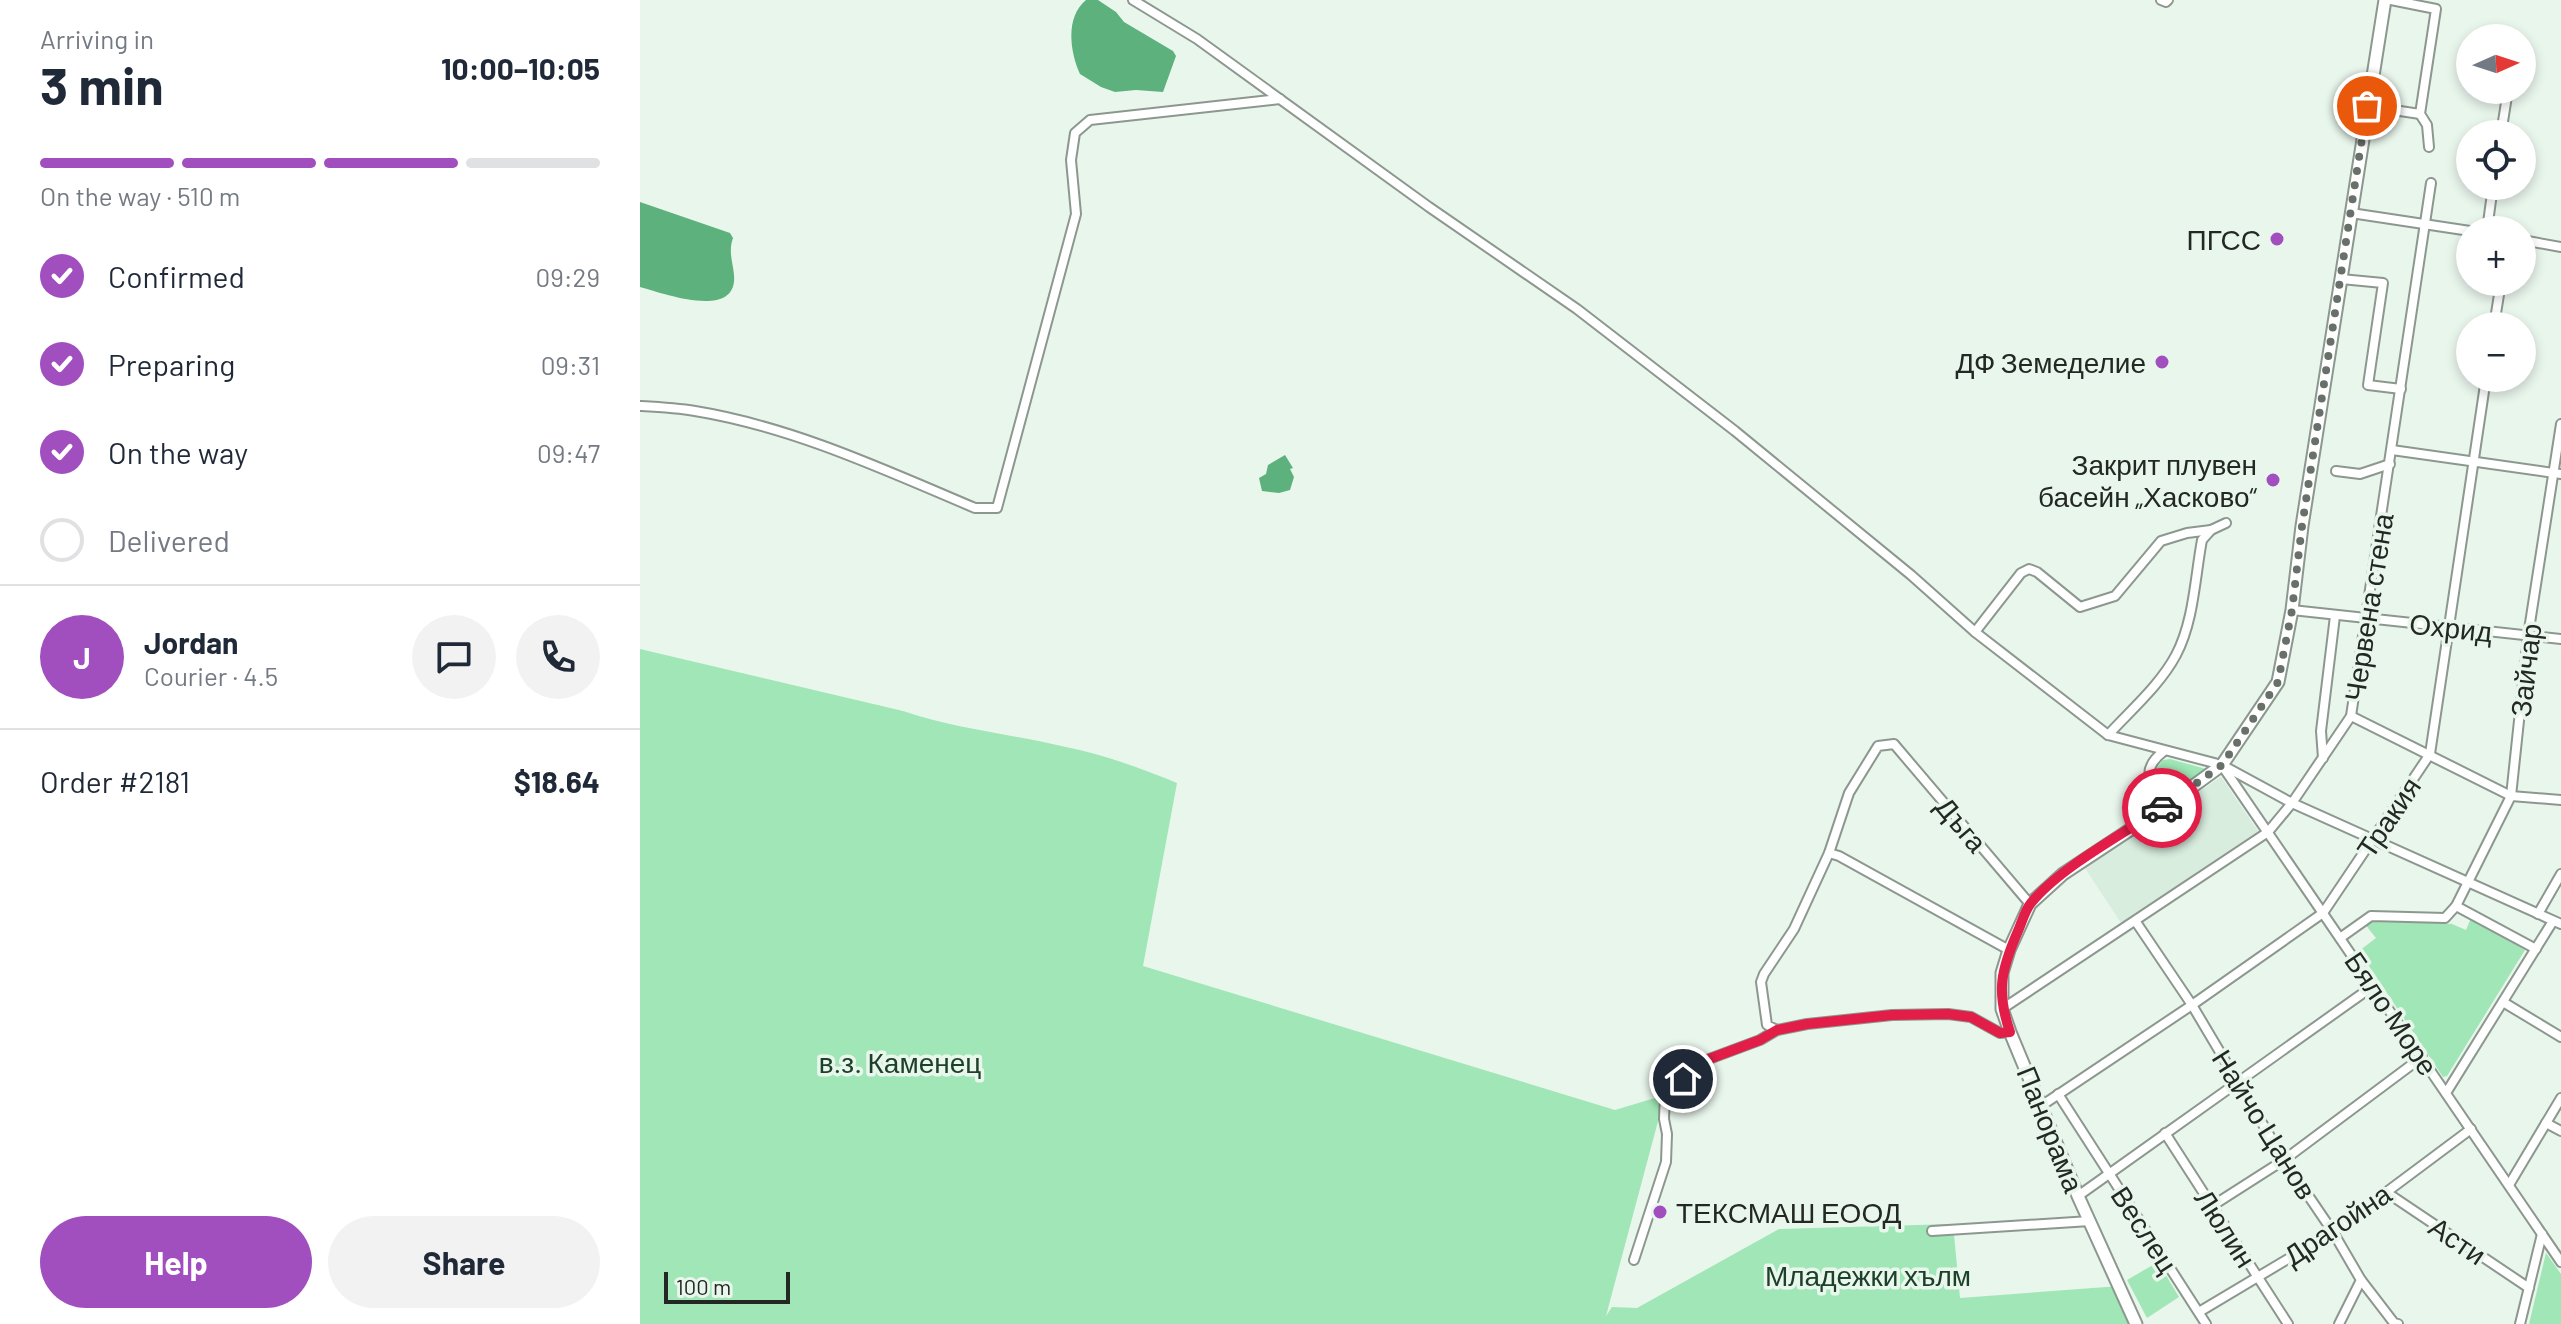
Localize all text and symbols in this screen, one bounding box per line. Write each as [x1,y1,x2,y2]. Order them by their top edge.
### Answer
text: Arriving in [40,23,154,54]
north arrow [2456,24,2536,104]
map controls [2456,24,2536,392]
text: 10:00–10:05 [441,50,600,86]
text: 3 min [40,53,164,115]
pin [2333,72,2401,140]
icon: bag [2345,84,2389,128]
button: locate [2456,120,2536,200]
text: On the way · 510 m [40,180,240,211]
button: + [2456,216,2536,296]
place label: ПГСС [2187,222,2261,256]
marker: ПГСС [2268,230,2286,248]
icon: check [40,254,84,298]
text: Confirmed [108,258,245,294]
text: 09:29 [535,261,600,292]
button: − [2456,312,2536,392]
icon: check [40,342,84,386]
place label: ДФ Земеделие [1956,345,2146,379]
text: Preparing [108,346,235,382]
text: 09:31 [541,349,600,380]
marker: ДФ Земеделие [2153,353,2171,371]
icon: check [40,430,84,474]
text: On the way [108,434,248,470]
text: 09:47 [537,437,600,468]
place label: Закрит плувен басейн „Хасково“ [2038,447,2258,513]
marker: Закрит плувен басейн „Хасково“ [2264,471,2282,489]
street label: Червена стена [2336,510,2400,703]
text: Delivered [108,522,230,558]
street label: Охрид [2408,606,2494,648]
button: chat [412,615,496,699]
button: phone [516,615,600,699]
street label: Зайчар [2502,621,2548,719]
text: Jordan [144,624,239,660]
text: J [73,639,91,675]
text: Courier · 4.5 [144,660,278,691]
text: Order #2181 [40,763,190,799]
text: $18.64 [514,763,600,799]
courier [2122,768,2202,848]
street label: Тракия [2349,770,2427,864]
icon: car [2140,786,2184,830]
street label: Дъга [1929,789,1995,859]
street label: Бяло Море [2338,945,2446,1081]
street label: Найчо Цанов [2206,1043,2324,1205]
park label: в.з. Каменец [819,1045,981,1079]
pin [1649,1045,1717,1113]
icon: home [1661,1057,1705,1101]
street label: Панорама [2010,1061,2092,1197]
street label: Драгойна [2277,1176,2397,1272]
street label: Веслец [2105,1179,2185,1279]
street label: Люлин [2188,1183,2264,1273]
place label: ТЕКСМАШ ЕООД [1676,1195,1902,1229]
marker: ТЕКСМАШ ЕООД [1651,1203,1669,1221]
street label: Асти [2423,1209,2493,1271]
button: Help [40,1216,312,1308]
button: Share [328,1216,600,1308]
park label: Младежки хълм [1765,1258,1971,1292]
scale bar [664,1268,790,1304]
text: 100 m [676,1273,731,1299]

